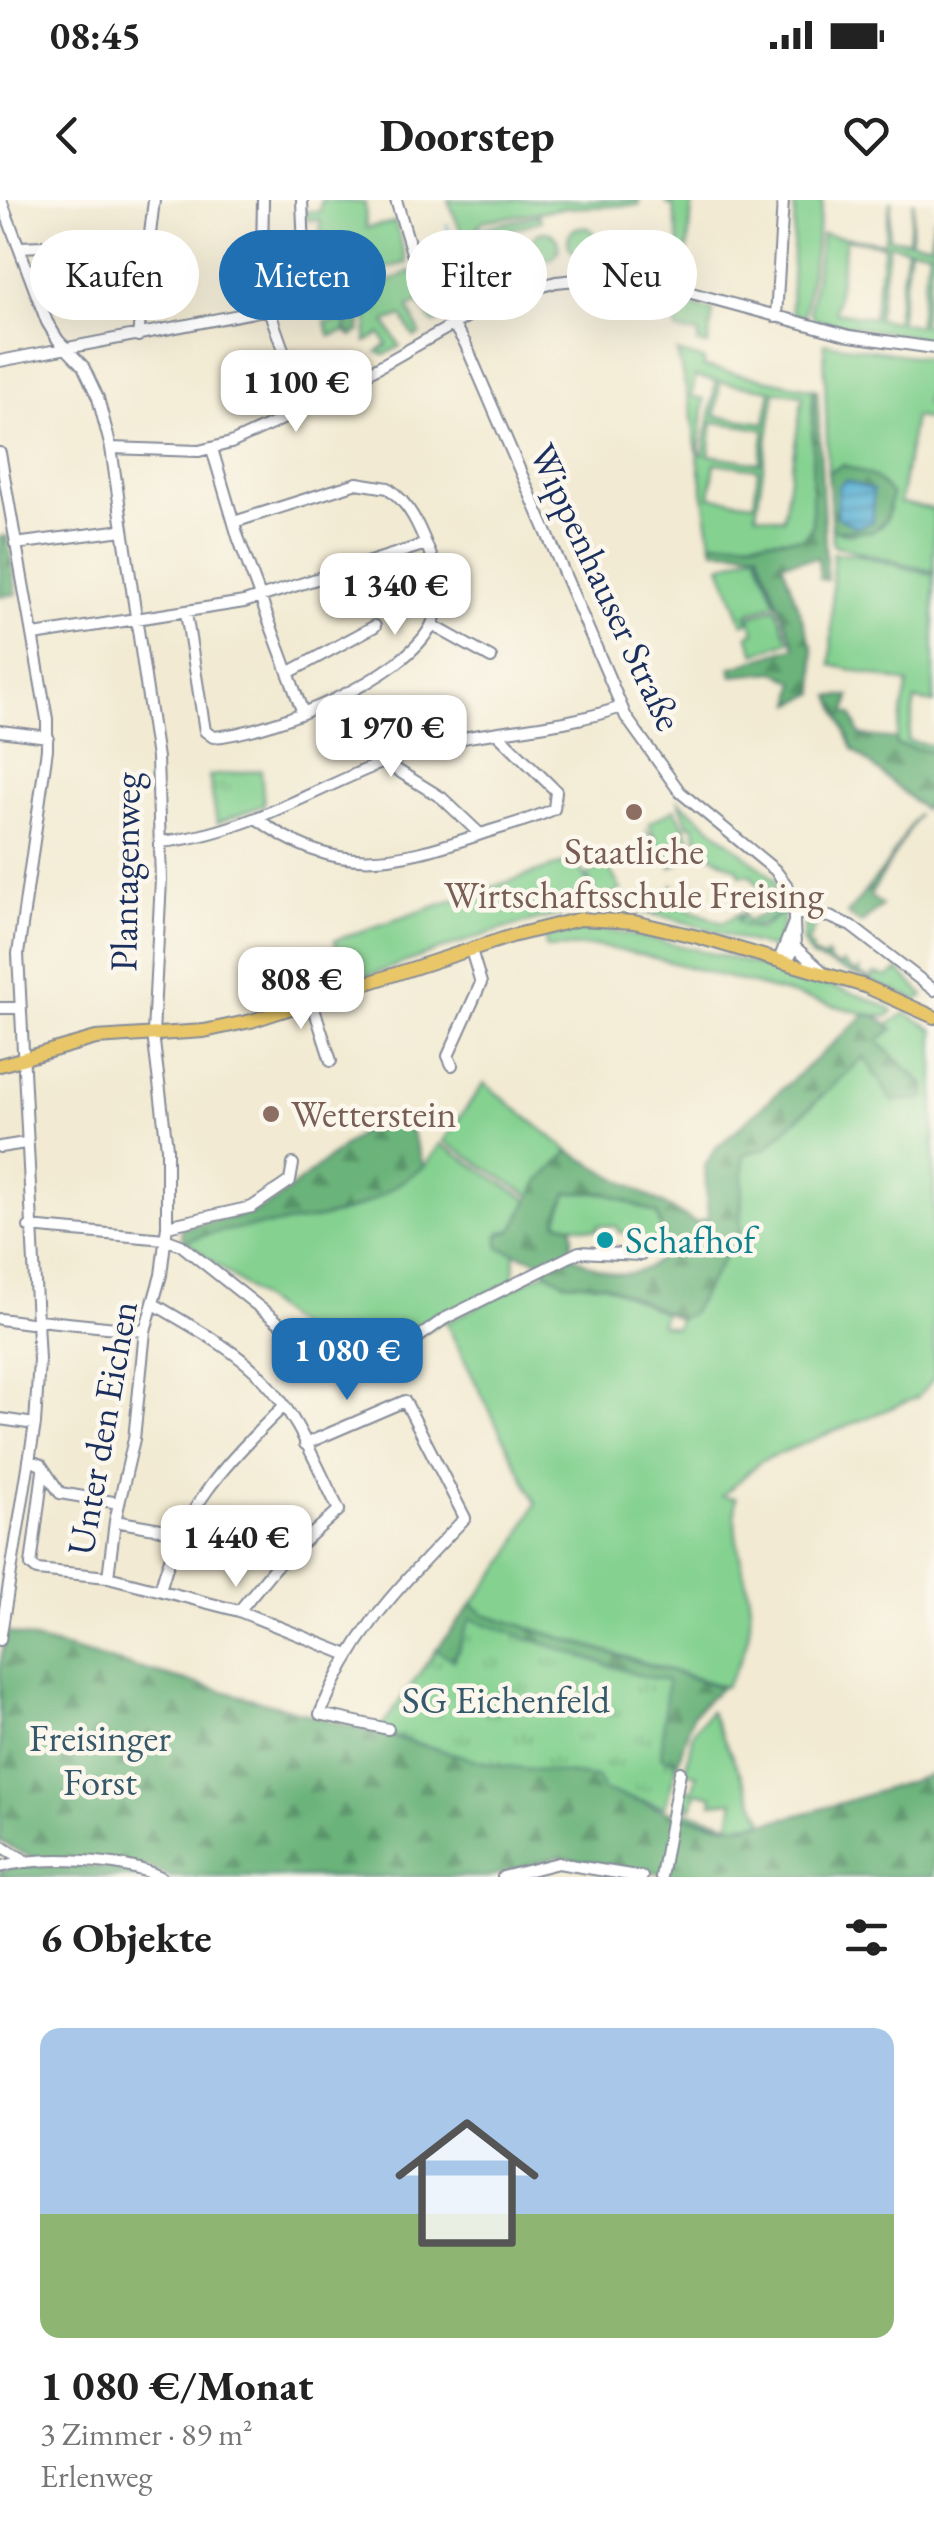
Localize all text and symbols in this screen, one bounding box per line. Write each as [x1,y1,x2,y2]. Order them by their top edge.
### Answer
text: 08:45 [50,11,141,60]
text: Doorstep [379,106,555,164]
icon: back [40,108,95,163]
icon: heart [839,108,894,163]
chip: Kaufen [30,230,199,320]
chip: Mieten [219,230,386,320]
chip: Filter [406,230,547,320]
chip: Neu [567,230,697,320]
pin: 1 100 € [204,350,388,435]
text: 1 100 € [243,361,349,403]
street label: Wippenhauser Straße [518,435,694,738]
pin: 1 340 € [303,553,487,638]
text: 1 340 € [342,564,448,606]
pin: 1 970 € [299,695,483,780]
text: 1 970 € [338,706,444,748]
street label: Plantagenweg [98,771,151,972]
marker: Staatliche Wirtschaftsschule Freising [623,801,645,823]
place label: Staatliche Wirtschaftsschule Freising [444,826,825,919]
pin: 808 € [231,947,371,1032]
text: 808 € [260,958,342,1000]
place label: Wetterstein [291,1089,457,1138]
marker: Wetterstein [260,1103,282,1125]
place label: Schafhof [625,1215,759,1264]
marker: Schafhof [594,1229,616,1251]
street label: Unter den Eichen [55,1297,148,1559]
pin: 1 080 € [255,1318,439,1403]
text: 1 080 € [294,1329,400,1371]
pin: 1 440 € [144,1505,328,1590]
text: 1 440 € [183,1516,289,1558]
park label: SG Eichenfeld [402,1675,611,1724]
park label: Freisinger Forst [29,1713,171,1806]
text: 6 Objekte [40,1910,212,1965]
icon: filters [839,1910,894,1965]
icon: home [377,2093,557,2273]
text: 1 080 €/Monat [40,2358,314,2413]
text: 3 Zimmer · 89 m² [40,2413,253,2455]
text: Erlenweg [40,2455,153,2497]

